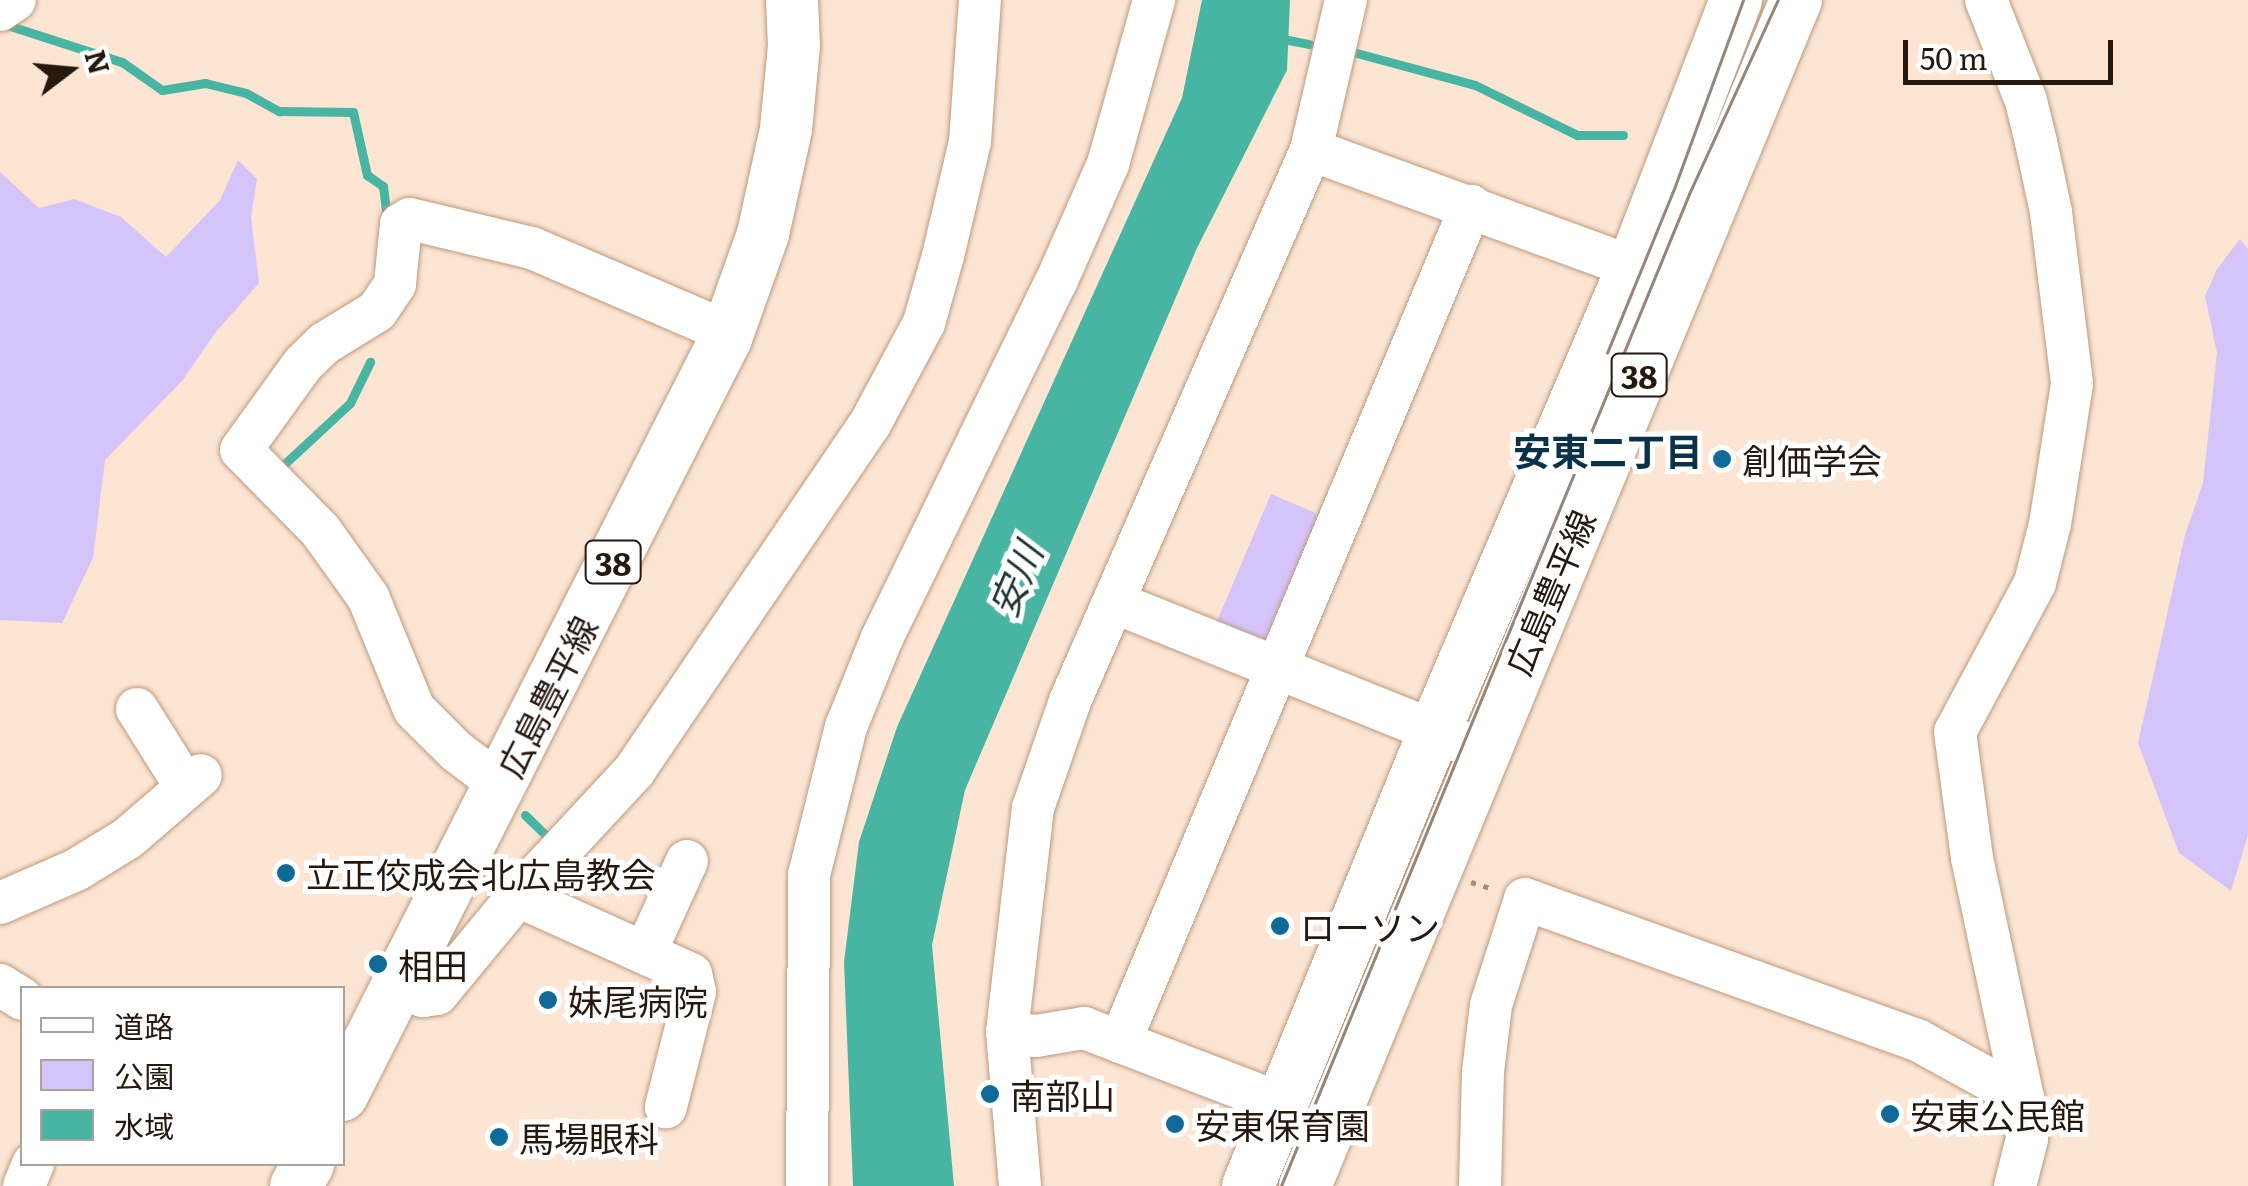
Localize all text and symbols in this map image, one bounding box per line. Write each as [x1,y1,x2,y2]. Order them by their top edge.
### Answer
north arrow [20,20,120,120]
scale bar [1908,20,2118,82]
text: 50 m [1920,35,1988,79]
text: N [75,45,122,79]
road number: 38 [1609,348,1669,402]
district label: 安東二丁目 [1513,427,1703,473]
place label: 創価学会 [1742,438,1882,480]
marker: 創価学会 [1711,448,1733,470]
street label: 広島豊平線 [1495,503,1603,681]
road number: 38 [583,535,643,589]
water label: 安川 [978,535,1050,623]
street label: 広島豊平線 [488,609,604,783]
place label: 立正佼成会北広島教会 [306,852,656,894]
marker: 立正佼成会北広島教会 [275,862,297,884]
place label: ローソン [1300,905,1440,947]
marker: ローソン [1269,915,1291,937]
place label: 相田 [398,943,468,985]
marker: 相田 [367,953,389,975]
place label: 妹尾病院 [568,979,708,1021]
legend [20,986,345,1166]
marker: 妹尾病院 [537,989,559,1011]
text: 道路 [114,1003,174,1047]
text: 公園 [114,1053,174,1097]
place label: 南部山 [1010,1073,1115,1115]
marker: 南部山 [979,1083,1001,1105]
place label: 安東公民館 [1910,1093,2085,1135]
text: 水域 [114,1103,174,1147]
place label: 安東保育園 [1195,1103,1370,1145]
marker: 安東公民館 [1879,1103,1901,1125]
marker: 安東保育園 [1164,1113,1186,1135]
place label: 馬場眼科 [519,1116,659,1158]
marker: 馬場眼科 [488,1126,510,1148]

